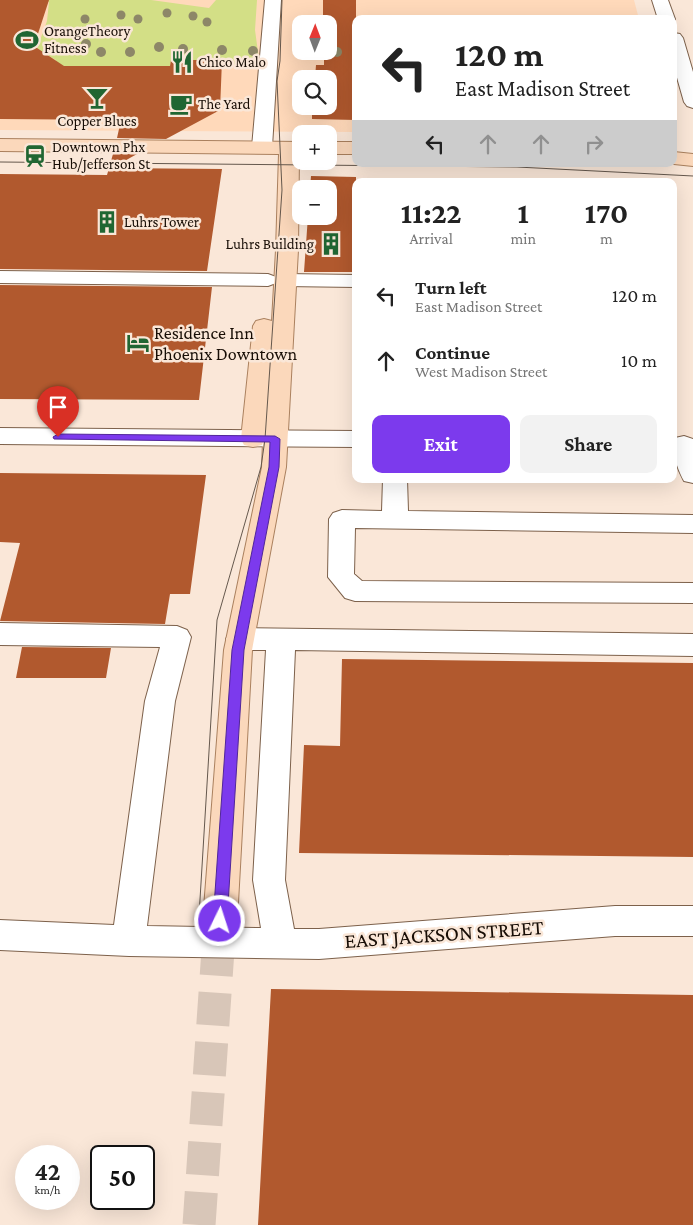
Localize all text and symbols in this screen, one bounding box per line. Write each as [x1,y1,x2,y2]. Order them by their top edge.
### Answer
north arrow [292,15,338,60]
map controls [292,15,337,225]
place label: OrangeTheory Fitness [44,23,130,56]
sports icon: OrangeTheory Fitness [14,27,40,53]
icon: left [372,35,437,100]
text: 120 m [455,35,544,74]
restaurant icon: Chico Malo [169,49,195,75]
place label: Chico Malo [198,54,266,70]
button: search [292,70,337,115]
text: East Madison Street [455,76,630,101]
bar icon: Copper Blues [84,85,110,111]
cafe icon: The Yard [168,91,194,117]
place label: The Yard [198,96,251,112]
place label: Copper Blues [57,113,137,130]
button: + [292,125,337,170]
icon: left [421,130,449,158]
icon: ahead [474,130,502,158]
icon: ahead [527,130,555,158]
icon: right [580,130,608,158]
place label: Downtown Phx Hub/Jefferson St [52,139,151,173]
station icon: Downtown Phx Hub/Jefferson St [22,143,48,169]
button: − [292,180,337,225]
text: 11:22 [401,196,462,229]
text: 1 [518,196,529,229]
text: 170 [585,196,628,229]
building icon: Luhrs Tower [94,209,120,235]
place label: Luhrs Tower [124,214,200,230]
text: Arrival [409,230,453,247]
text: min [510,230,536,247]
text: m [600,230,613,247]
building icon: Luhrs Building [318,231,344,257]
place label: Luhrs Building [226,236,314,253]
text: Turn left [415,277,487,298]
icon: left [372,282,400,310]
text: 120 m [612,285,657,306]
text: East Madison Street [415,298,542,315]
place label: Residence Inn Phoenix Downtown [154,323,298,364]
hotel icon: Residence Inn Phoenix Downtown [125,330,151,356]
text: Continue [415,342,490,363]
icon: ahead [372,347,400,375]
text: 10 m [621,350,657,371]
text: West Madison Street [415,363,547,380]
pin [37,386,79,437]
icon: arrive [44,393,72,421]
button: Exit [372,415,510,473]
button: Share [520,415,657,473]
position arrow [193,894,245,946]
street label: EAST JACKSON STREET [344,915,545,953]
speed limit sign: 50 [90,1145,155,1210]
text: 42 [35,1158,60,1185]
text: km/h [35,1183,60,1197]

